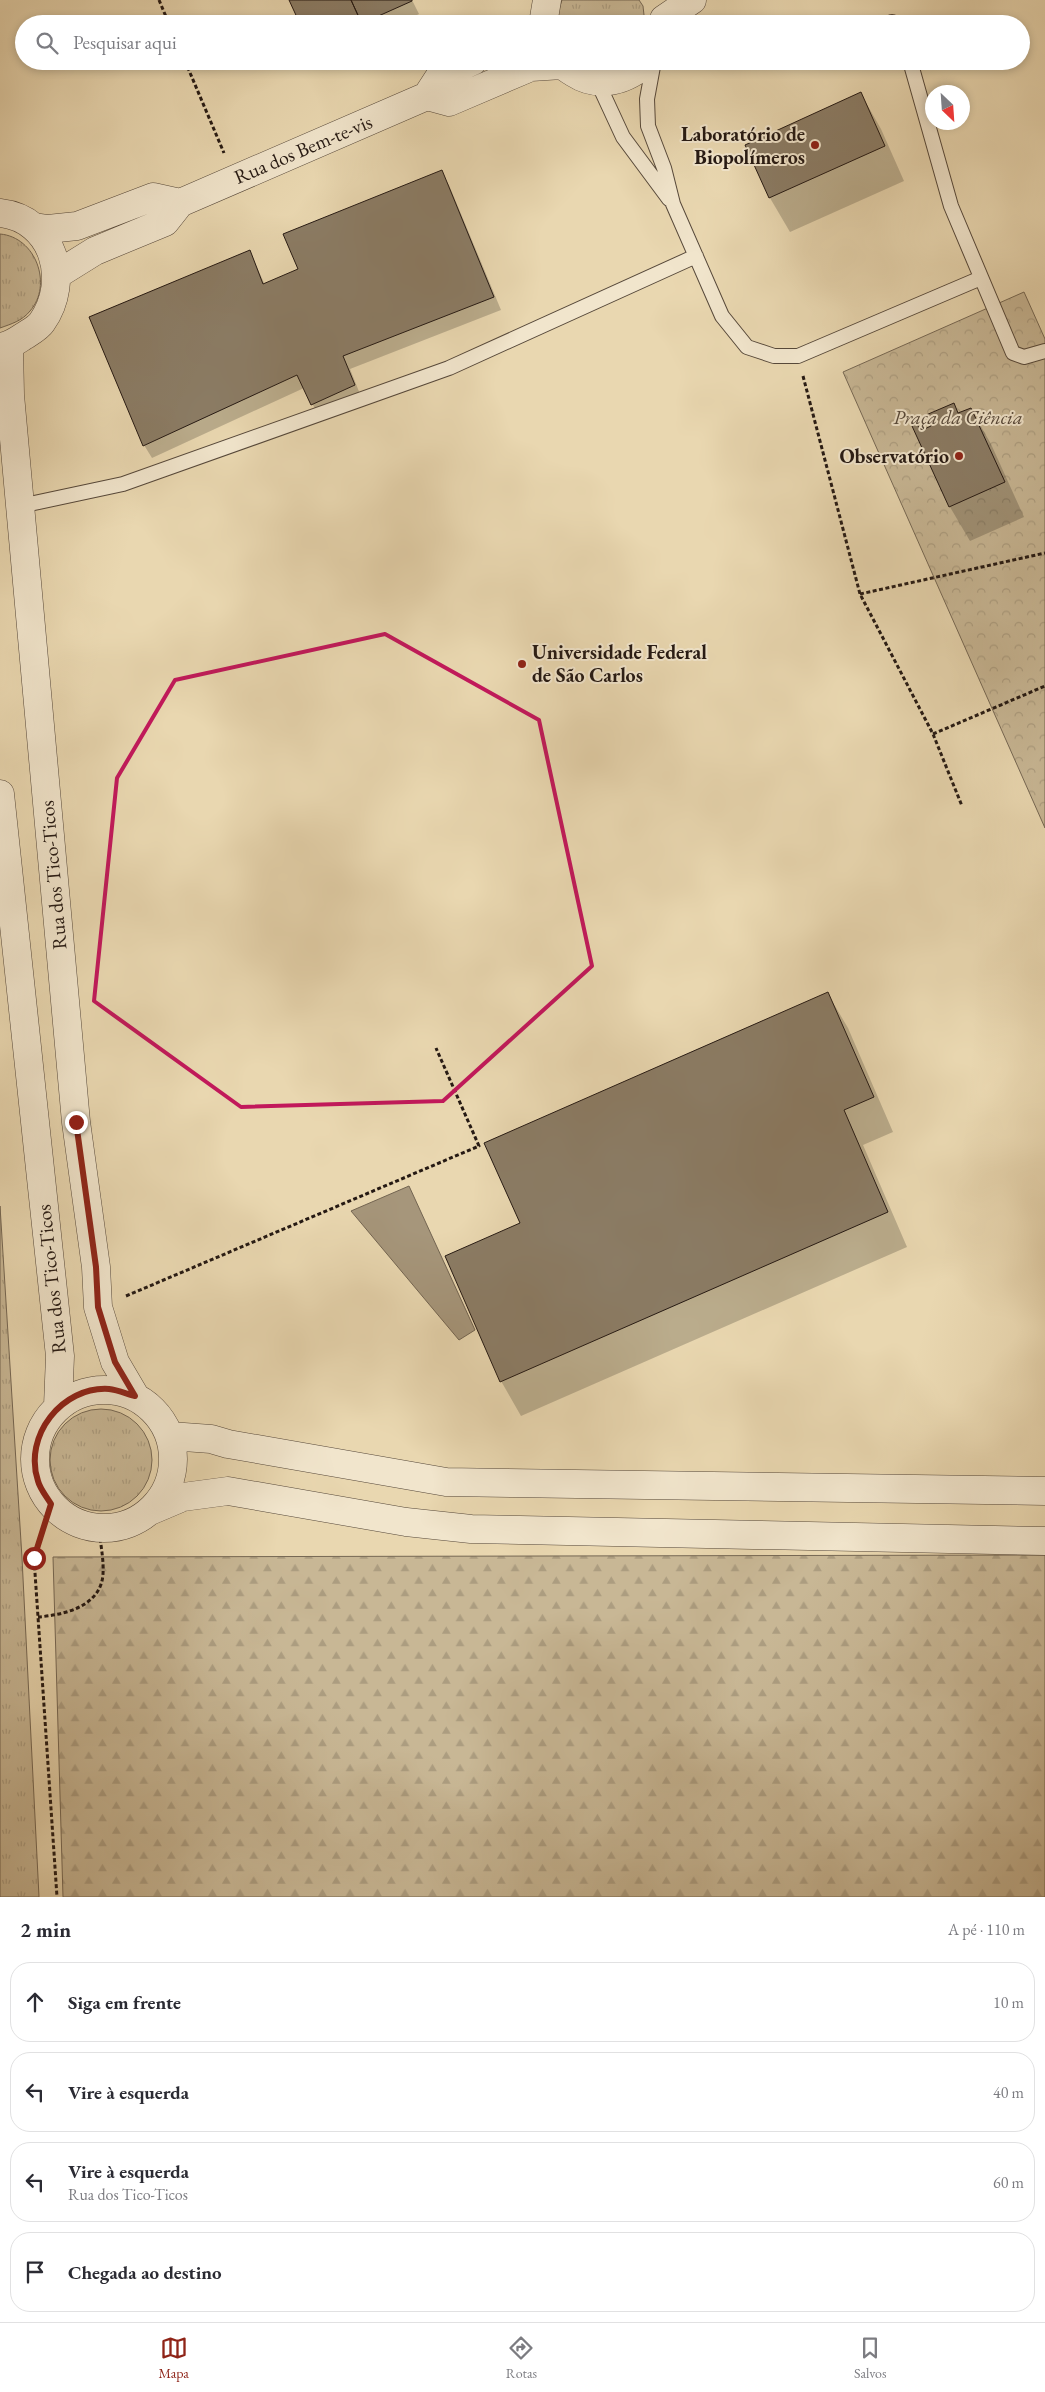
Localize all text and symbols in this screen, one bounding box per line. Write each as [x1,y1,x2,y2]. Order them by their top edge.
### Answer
search box [15,15,1030,70]
icon: search [33,29,61,57]
text: Pesquisar aqui [73,30,177,55]
north arrow [925,85,970,130]
street label: Rua dos Bem-te-vis [230,108,376,190]
place label: Laboratório de Biopolímeros [681,121,805,170]
marker: Laboratório de Biopolímeros [809,139,821,151]
park label: Praça da Ciência [893,404,1023,430]
place label: Observatório [839,443,949,469]
marker: Observatório [953,450,965,462]
place label: Universidade Federal de São Carlos [532,639,707,688]
marker: Universidade Federal de São Carlos [516,658,528,670]
street label: Rua dos Tico-Ticos [34,799,72,951]
route end [65,1111,88,1134]
street label: Rua dos Tico-Ticos [30,1203,72,1355]
route start [23,1547,46,1570]
text: 2 min [20,1916,71,1943]
text: A pé · 110 m [948,1919,1025,1940]
icon: ahead [21,1988,49,2016]
text: Siga em frente [68,1990,181,2015]
text: 10 m [993,1992,1024,2013]
icon: left [21,2078,49,2106]
text: Vire à esquerda [68,2080,189,2105]
text: 40 m [993,2082,1024,2103]
text: Vire à esquerda [68,2159,189,2184]
icon: left [21,2168,49,2196]
text: 60 m [993,2172,1024,2193]
text: Rua dos Tico-Ticos [68,2184,188,2205]
icon: arrive [21,2258,49,2286]
text: Chegada ao destino [68,2260,222,2285]
tab: Mapa [158,2334,189,2382]
tab: Rotas [506,2334,537,2382]
tab: Salvos [854,2334,887,2382]

